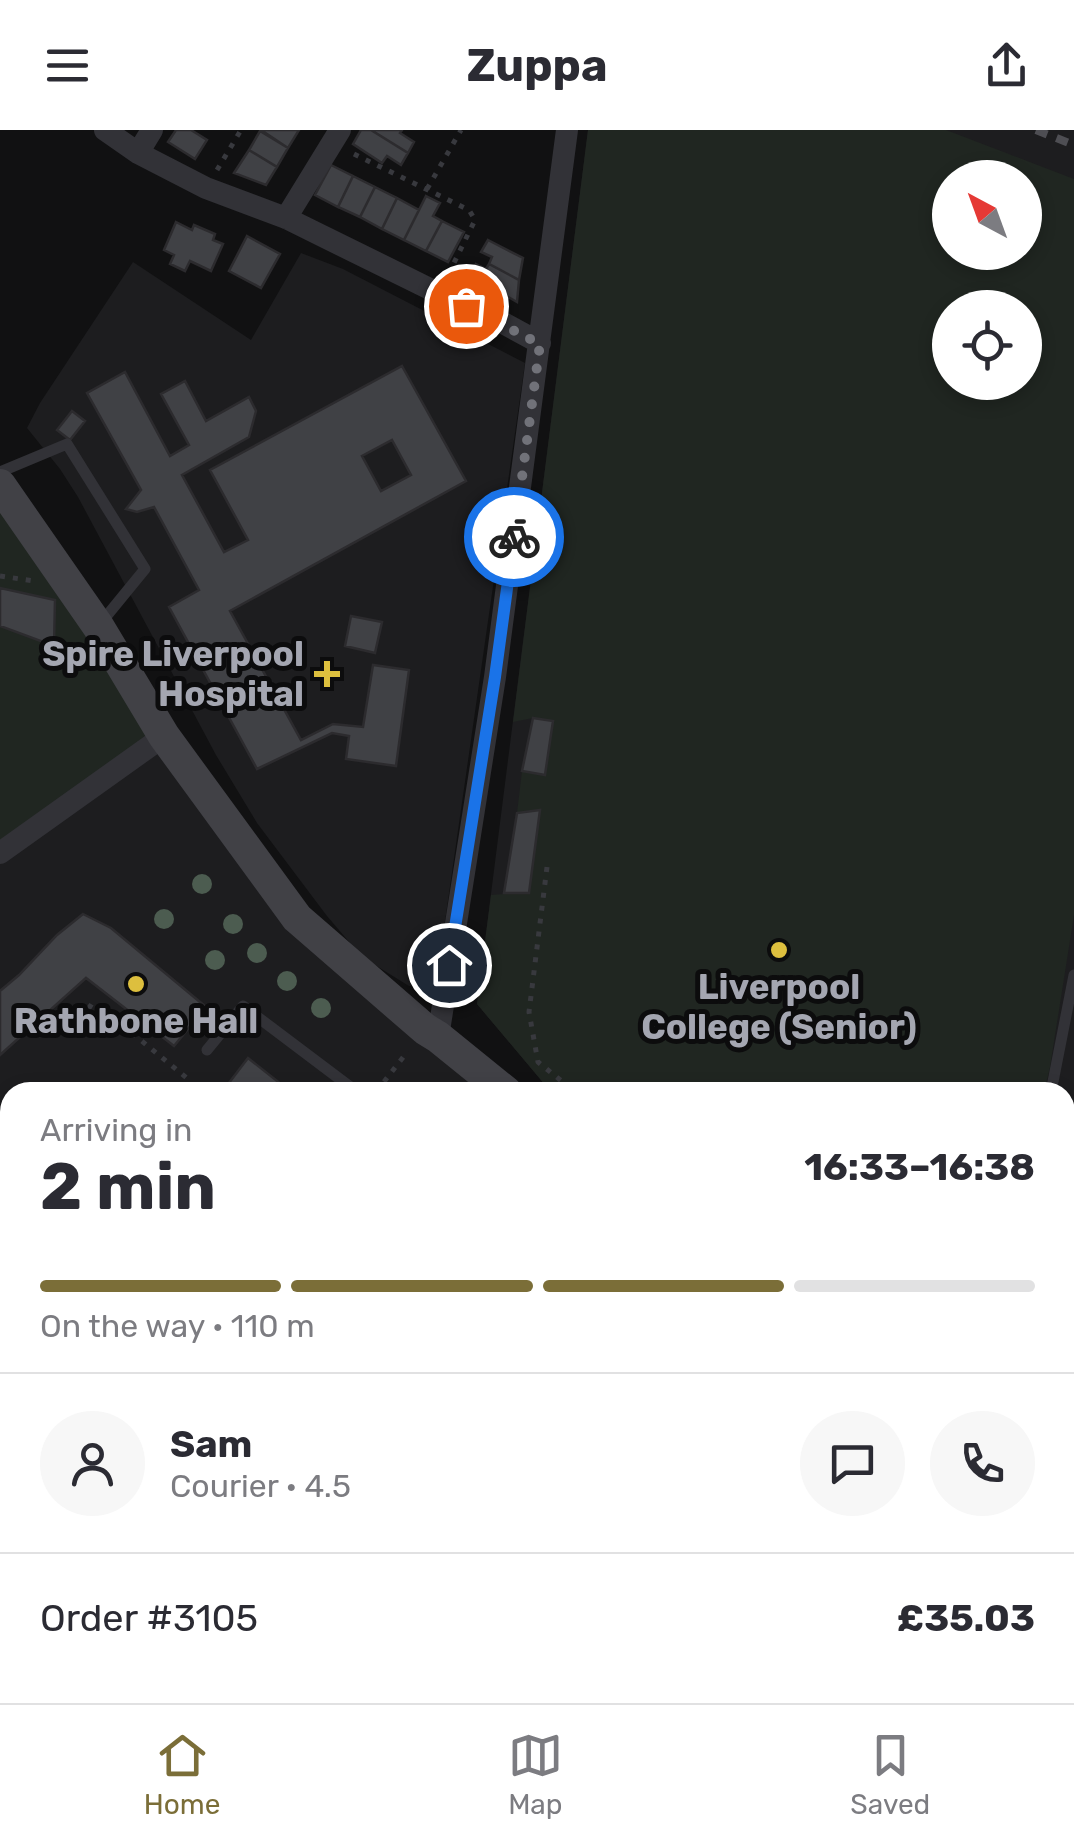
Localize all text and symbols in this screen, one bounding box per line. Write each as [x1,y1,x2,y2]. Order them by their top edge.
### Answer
icon: menu [40,38,95,93]
icon: share [979,38,1034,93]
text: Zuppa [466,39,608,92]
north arrow [932,160,1042,270]
map controls [932,160,1042,400]
pin [424,264,509,349]
icon: bag [439,279,494,334]
button: locate [932,290,1042,400]
courier [464,487,564,587]
icon: bike [487,510,542,565]
place label: Spire Liverpool Hospital [42,633,304,715]
marker: Spire Liverpool Hospital [314,661,340,687]
pin [407,923,492,1008]
icon: home [422,938,477,993]
marker: Liverpool College (Senior) [768,939,790,961]
place label: Liverpool College (Senior) [641,966,917,1048]
marker: Rathbone Hall [125,973,147,995]
place label: Rathbone Hall [14,1000,258,1042]
text: Arriving in [40,1111,192,1149]
text: 16:33–16:38 [804,1144,1035,1190]
text: 2 min [40,1148,216,1225]
text: On the way · 110 m [40,1307,315,1345]
button: person [40,1411,145,1516]
button: chat [800,1411,905,1516]
button: phone [930,1411,1035,1516]
text: Sam [170,1421,252,1467]
text: Courier · 4.5 [170,1467,351,1505]
text: Order #3105 [40,1595,258,1641]
text: £35.03 [897,1595,1035,1641]
tab: Home [144,1728,220,1821]
tab: Map [508,1728,563,1821]
tab: Saved [850,1728,930,1821]

